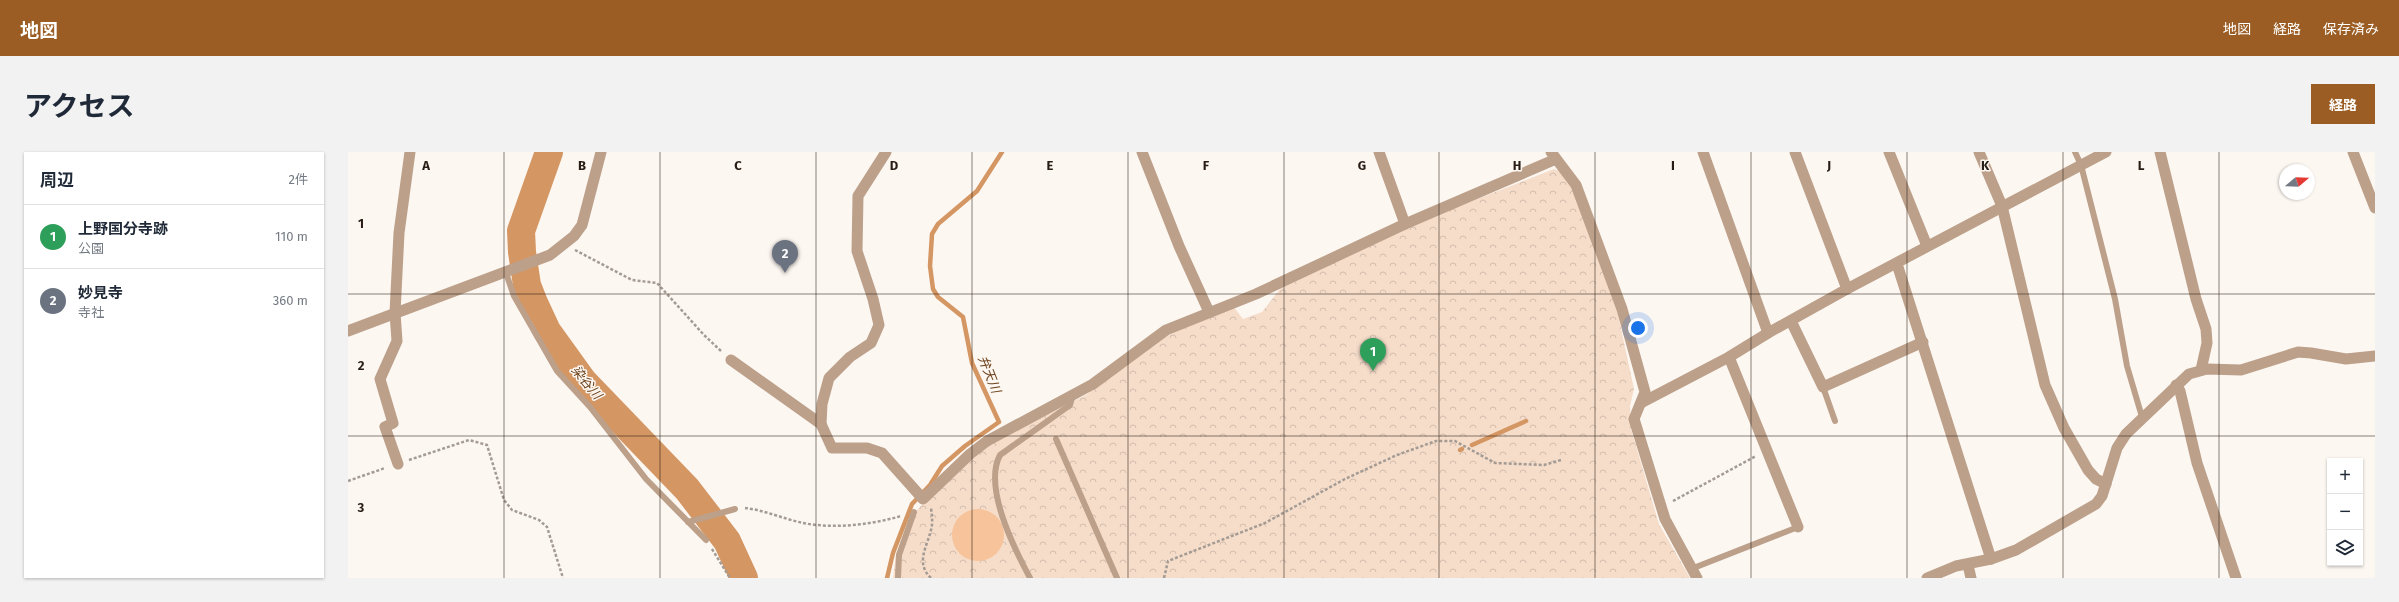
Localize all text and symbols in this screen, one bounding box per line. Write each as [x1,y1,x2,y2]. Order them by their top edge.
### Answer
text: 地図 [20,19,58,42]
text: 地図 [2223,21,2251,38]
text: 経路 [2273,21,2301,38]
text: 保存済み [2323,21,2379,38]
button: 経路 [2311,84,2375,124]
text: アクセス [24,90,135,123]
text: A [421,158,430,173]
text: B [578,158,586,173]
text: C [734,158,742,173]
text: D [890,158,899,173]
text: E [1047,158,1054,173]
text: F [1203,158,1210,173]
text: G [1358,158,1366,173]
text: H [1513,158,1521,173]
text: I [1671,158,1675,173]
text: J [1826,158,1831,173]
text: K [1981,158,1990,173]
text: L [2138,158,2145,173]
north arrow [2279,164,2315,200]
text: 周辺 [40,170,74,191]
text: 2件 [289,172,308,187]
text: 1 [358,216,364,231]
text: 上野国分寺跡 [78,220,168,238]
text: 1 [50,229,56,244]
text: 110 m [275,229,308,244]
pin: 2 [772,240,798,273]
text: 公園 [78,241,104,256]
text: 妙見寺 [78,284,123,302]
text: 2 [50,293,56,308]
text: 360 m [273,293,308,308]
text: 寺社 [78,305,104,320]
your location [1628,318,1648,338]
pin: 1 [1360,338,1386,371]
water label: 弁天川 [975,353,1005,397]
text: 2 [358,358,365,373]
water label: 染谷川 [568,363,606,404]
map controls [2327,458,2363,566]
button: + [2327,458,2363,494]
button: − [2327,494,2363,530]
text: 3 [357,500,365,515]
button: layers [2327,530,2363,566]

